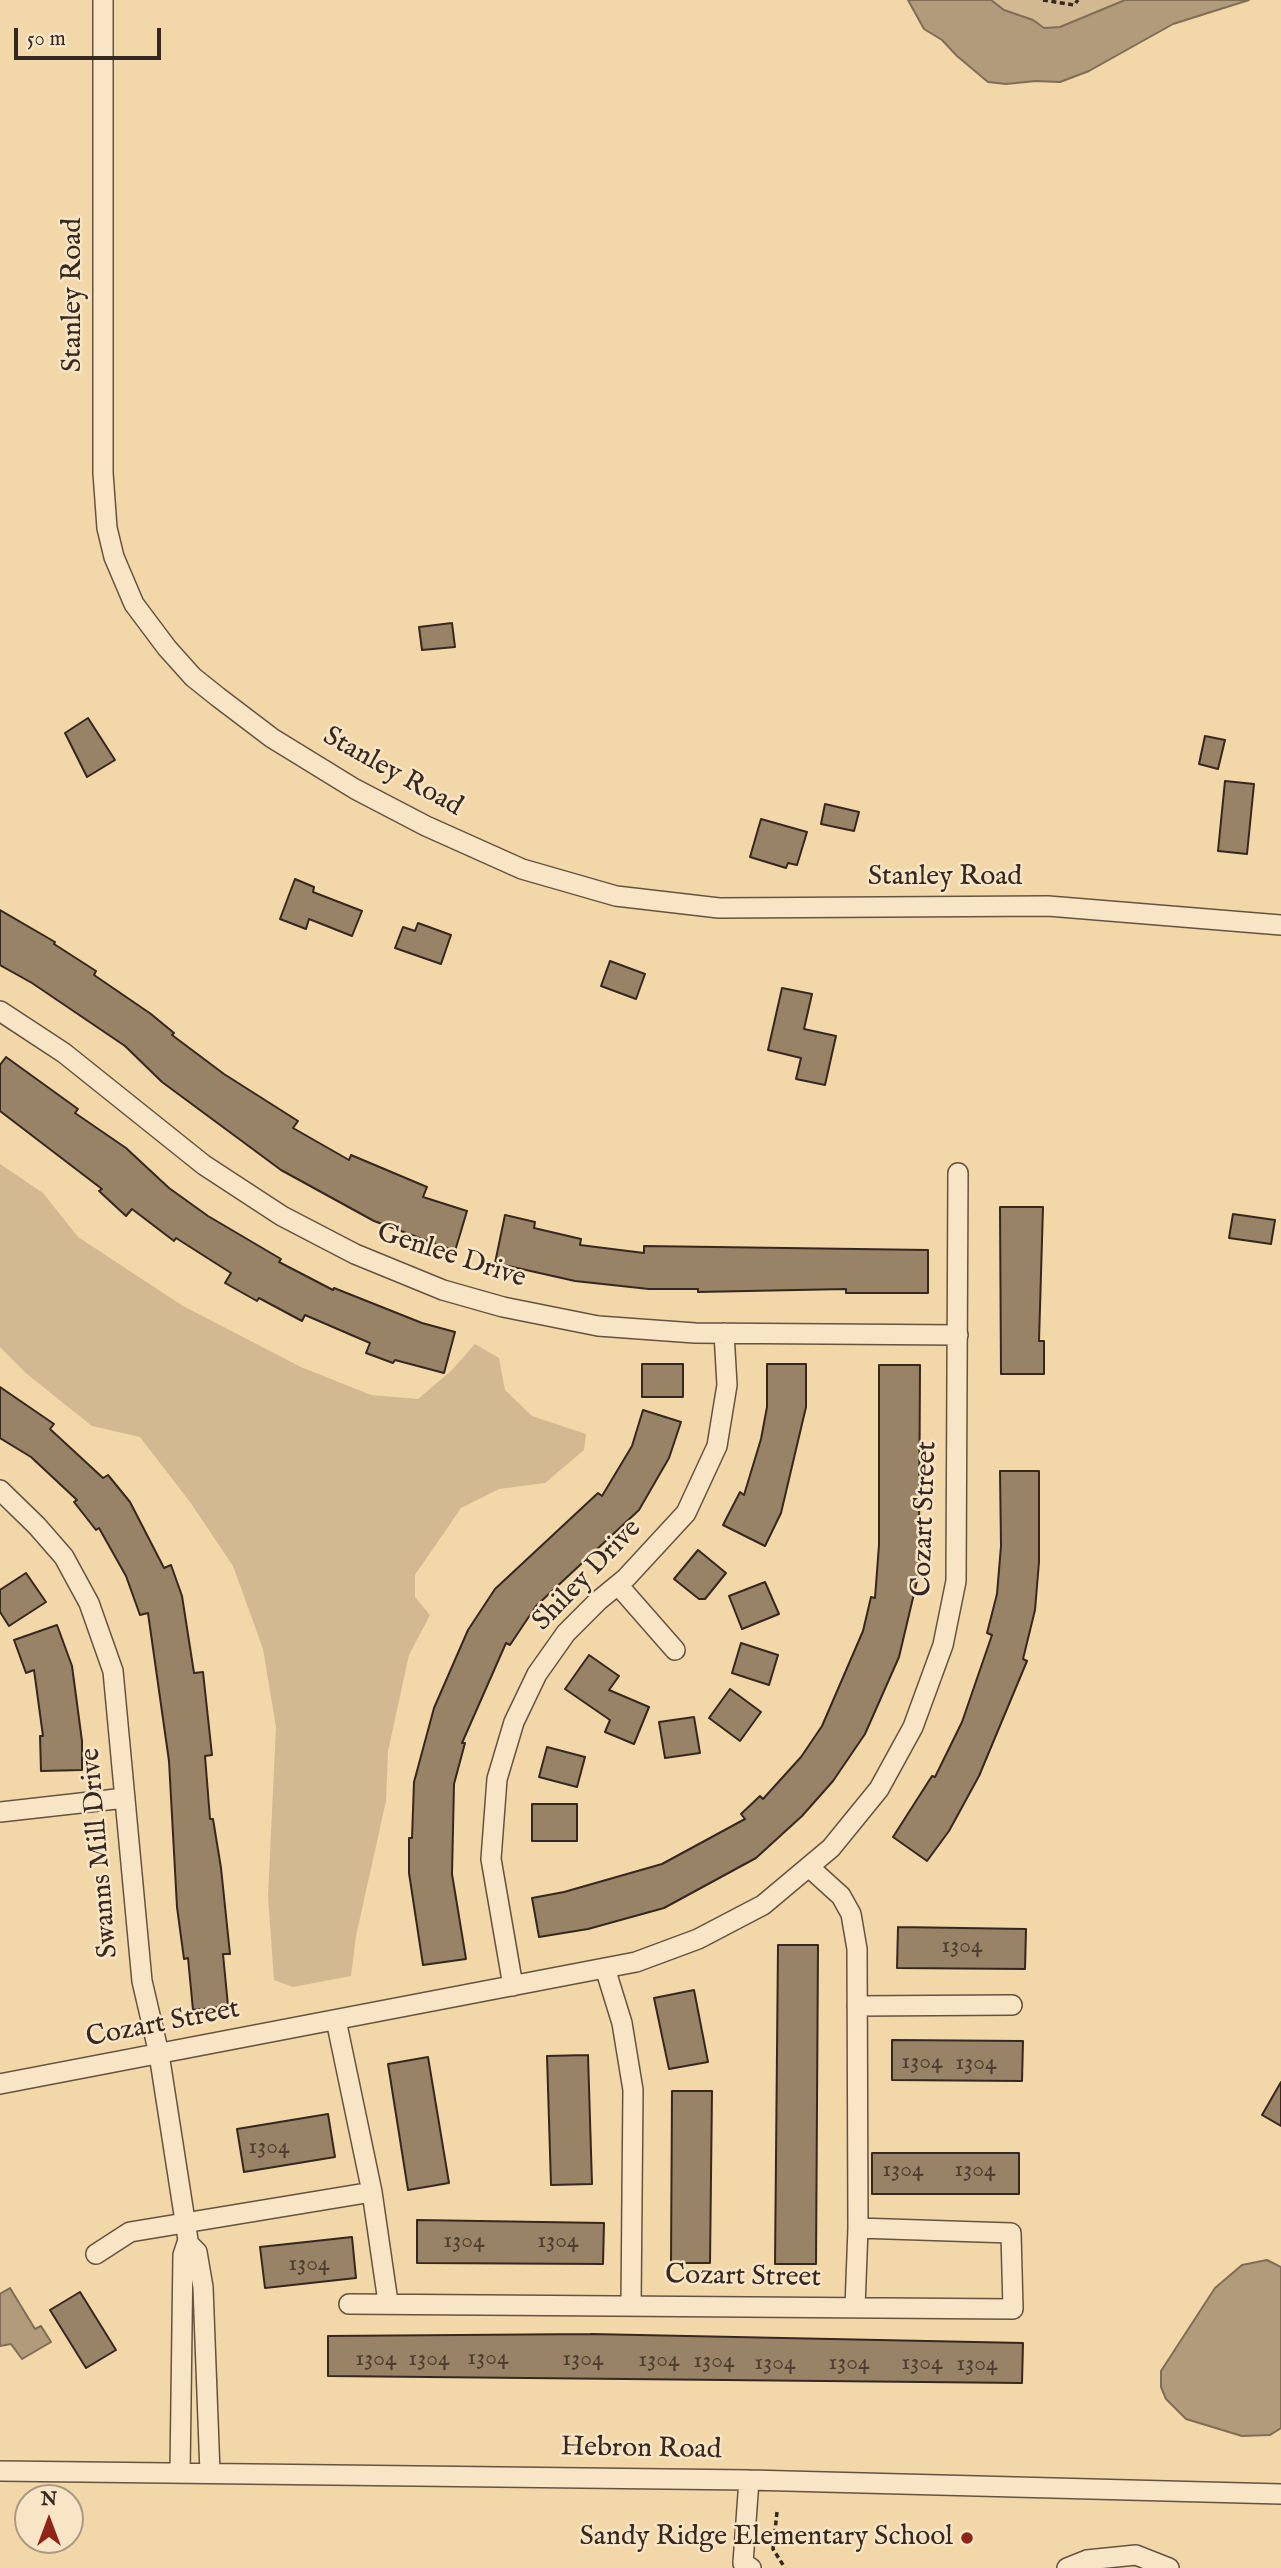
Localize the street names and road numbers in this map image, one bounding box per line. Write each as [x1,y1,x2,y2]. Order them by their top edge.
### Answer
street label: Stanley Road [57,218,91,372]
street label: Stanley Road [316,721,468,825]
street label: Stanley Road [868,861,1022,895]
street label: Genlee Drive [372,1217,530,1297]
street label: Cozart Street [906,1441,946,1597]
street label: Shiley Drive [527,1513,649,1639]
street label: Swanns Mill Drive [75,1747,127,1959]
street label: Cozart Street [83,1994,243,2056]
street label: Cozart Street [665,2260,821,2296]
street label: Hebron Road [560,2432,722,2468]

